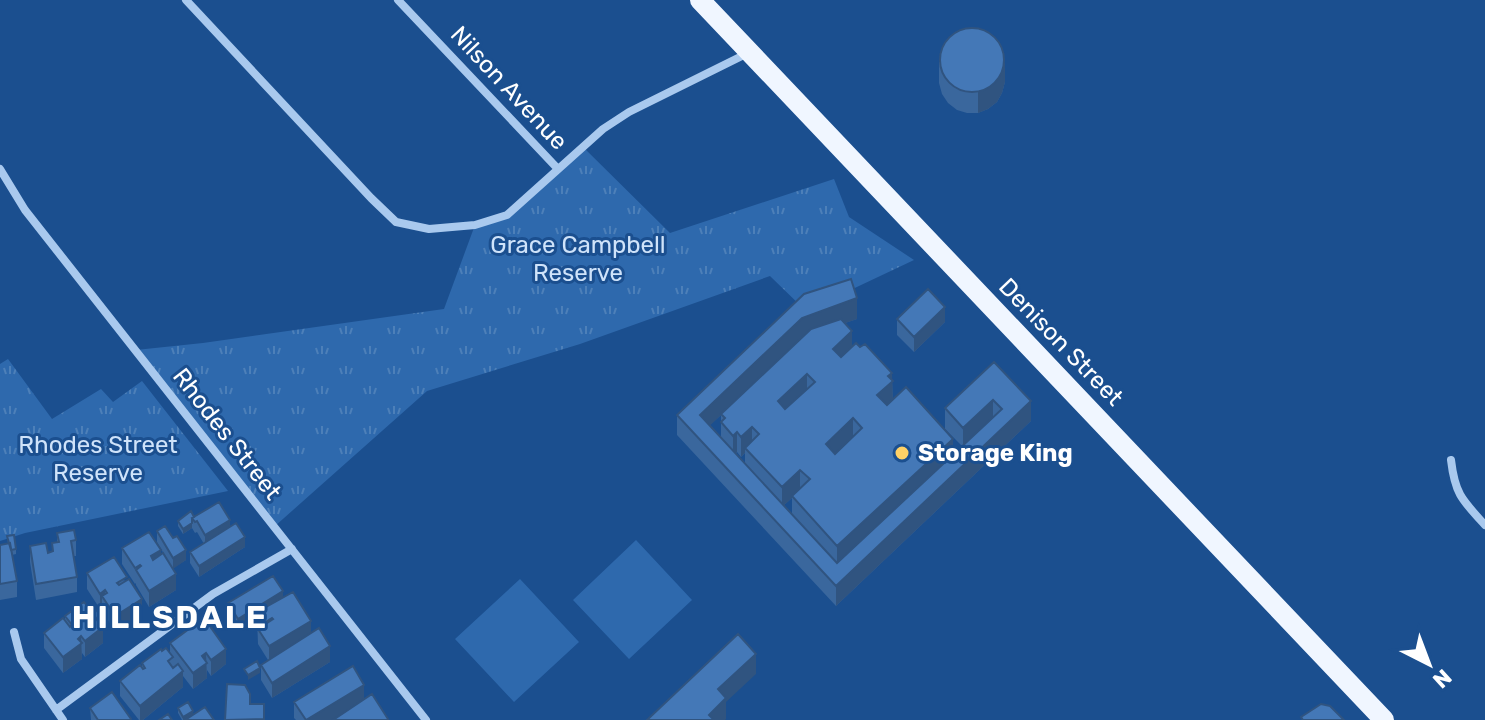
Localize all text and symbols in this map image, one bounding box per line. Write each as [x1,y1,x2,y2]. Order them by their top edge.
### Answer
street label: Nilson Avenue [445,21,573,155]
park label: Grace Campbell Reserve [490,231,666,287]
street label: Denison Street [993,273,1129,411]
street label: Rhodes Street [167,363,287,505]
park label: Rhodes Street Reserve [18,431,178,487]
place label: Storage King [918,439,1073,467]
marker: Storage King [893,444,911,462]
district label: HILLSDALE [72,598,268,636]
north arrow [1389,624,1469,704]
text: N [1427,663,1457,694]

